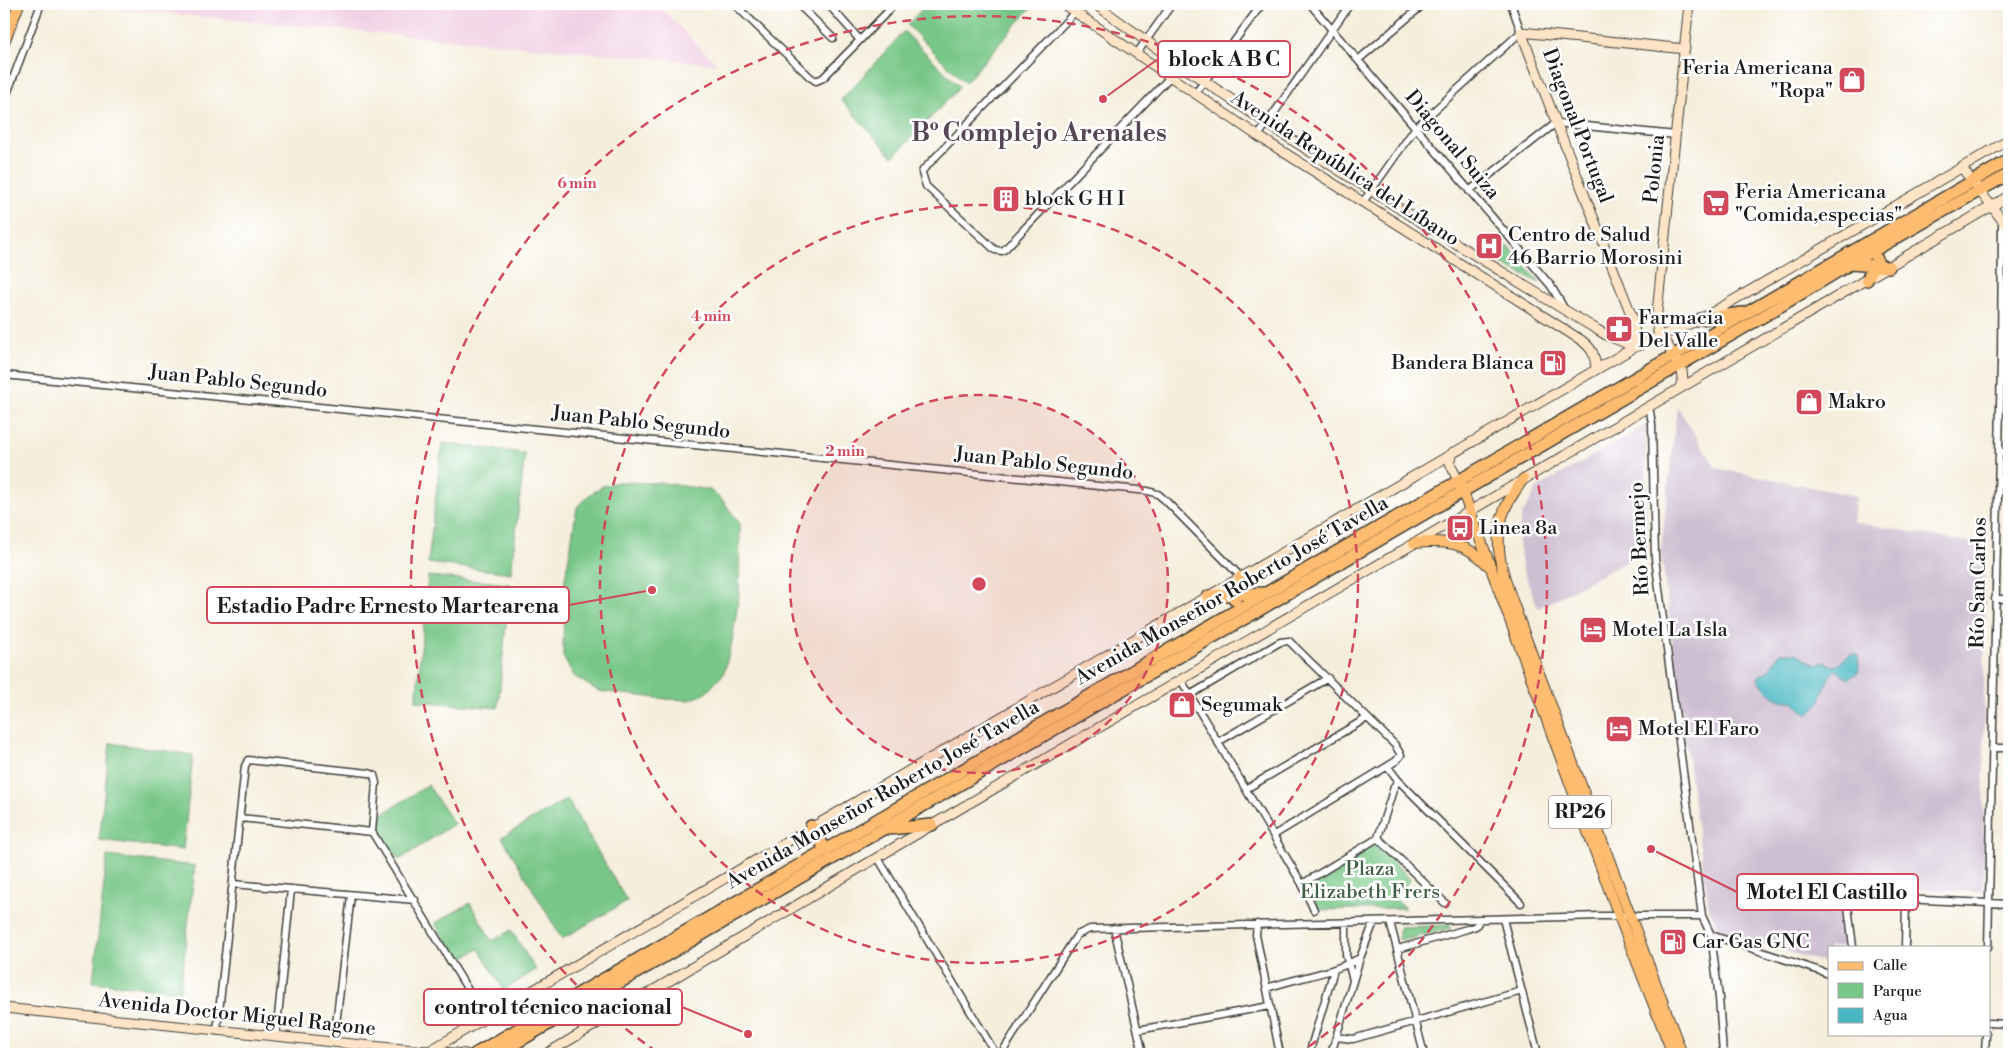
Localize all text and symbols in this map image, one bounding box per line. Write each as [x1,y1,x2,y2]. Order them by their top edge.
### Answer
callout: block A B C [1158,41,1290,77]
street label: Diagonal Portugal [1536,45,1618,207]
text: block A B C [1168,47,1280,73]
place label: Feria Americana "Ropa" [1682,56,1834,104]
shop icon: Feria Americana "Ropa" [1837,65,1867,95]
street label: Avenida República del Líbano [1225,85,1464,252]
street label: Diagonal Suiza [1399,85,1506,205]
district label: Bº Complejo Arenales [911,118,1167,149]
street label: Polonia [1639,132,1671,205]
text: 6 min [557,174,598,193]
place label: Feria Americana "Comida,especias" [1735,180,1902,228]
building icon: block G H I [991,184,1021,214]
place label: block G H I [1025,187,1125,212]
supermarket icon: Feria Americana "Comida,especias" [1701,188,1731,218]
place label: Centro de Salud 46 Barrio Morosini [1508,223,1683,271]
hospital icon: Centro de Salud 46 Barrio Morosini [1474,231,1504,261]
place label: Farmacia Del Valle [1638,306,1724,354]
text: 4 min [691,307,732,326]
pharmacy icon: Farmacia Del Valle [1604,314,1634,344]
fuel station icon: Bandera Blanca [1538,348,1568,378]
place label: Bandera Blanca [1390,351,1535,376]
street label: Juan Pablo Segundo [146,360,329,404]
shop icon: Makro [1794,387,1824,417]
place label: Makro [1828,390,1886,415]
street label: Juan Pablo Segundo [549,401,732,445]
text: 2 min [825,442,865,461]
street label: Juan Pablo Segundo [952,442,1135,486]
street label: Río Bermejo [1625,481,1655,597]
street label: Avenida Monseñor Roberto José Tavella [1070,490,1394,692]
bus stop icon: Linea 8a [1445,513,1475,543]
place label: Linea 8a [1479,516,1558,541]
street label: Río San Carlos [1965,517,1993,649]
centre of rings [970,575,988,593]
callout: Estadio Padre Ernesto Martearena [207,587,569,623]
text: Estadio Padre Ernesto Martearena [217,594,560,620]
hotel icon: Motel La Isla [1578,615,1608,645]
place label: Motel La Isla [1612,618,1729,643]
shop icon: Segumak [1167,690,1197,720]
place label: Segumak [1201,693,1284,718]
street label: Avenida Monseñor Roberto José Tavella [721,694,1045,896]
hotel icon: Motel El Faro [1604,714,1634,744]
place label: Motel El Faro [1638,717,1759,742]
road number: RP26 [1549,796,1611,829]
park label: Plaza Elizabeth Frers [1300,857,1440,905]
callout: Motel El Castillo [1737,874,1918,910]
text: Motel El Castillo [1746,880,1908,906]
fuel station icon: Car Gas GNC [1658,927,1688,957]
place label: Car Gas GNC [1692,930,1809,955]
legend [1828,946,1990,1036]
text: Calle [1873,956,1907,975]
text: Parque [1873,982,1922,1001]
street label: Avenida Doctor Miguel Ragone [96,988,377,1042]
callout: control técnico nacional [424,989,682,1025]
text: control técnico nacional [434,995,672,1021]
text: Agua [1872,1006,1908,1025]

